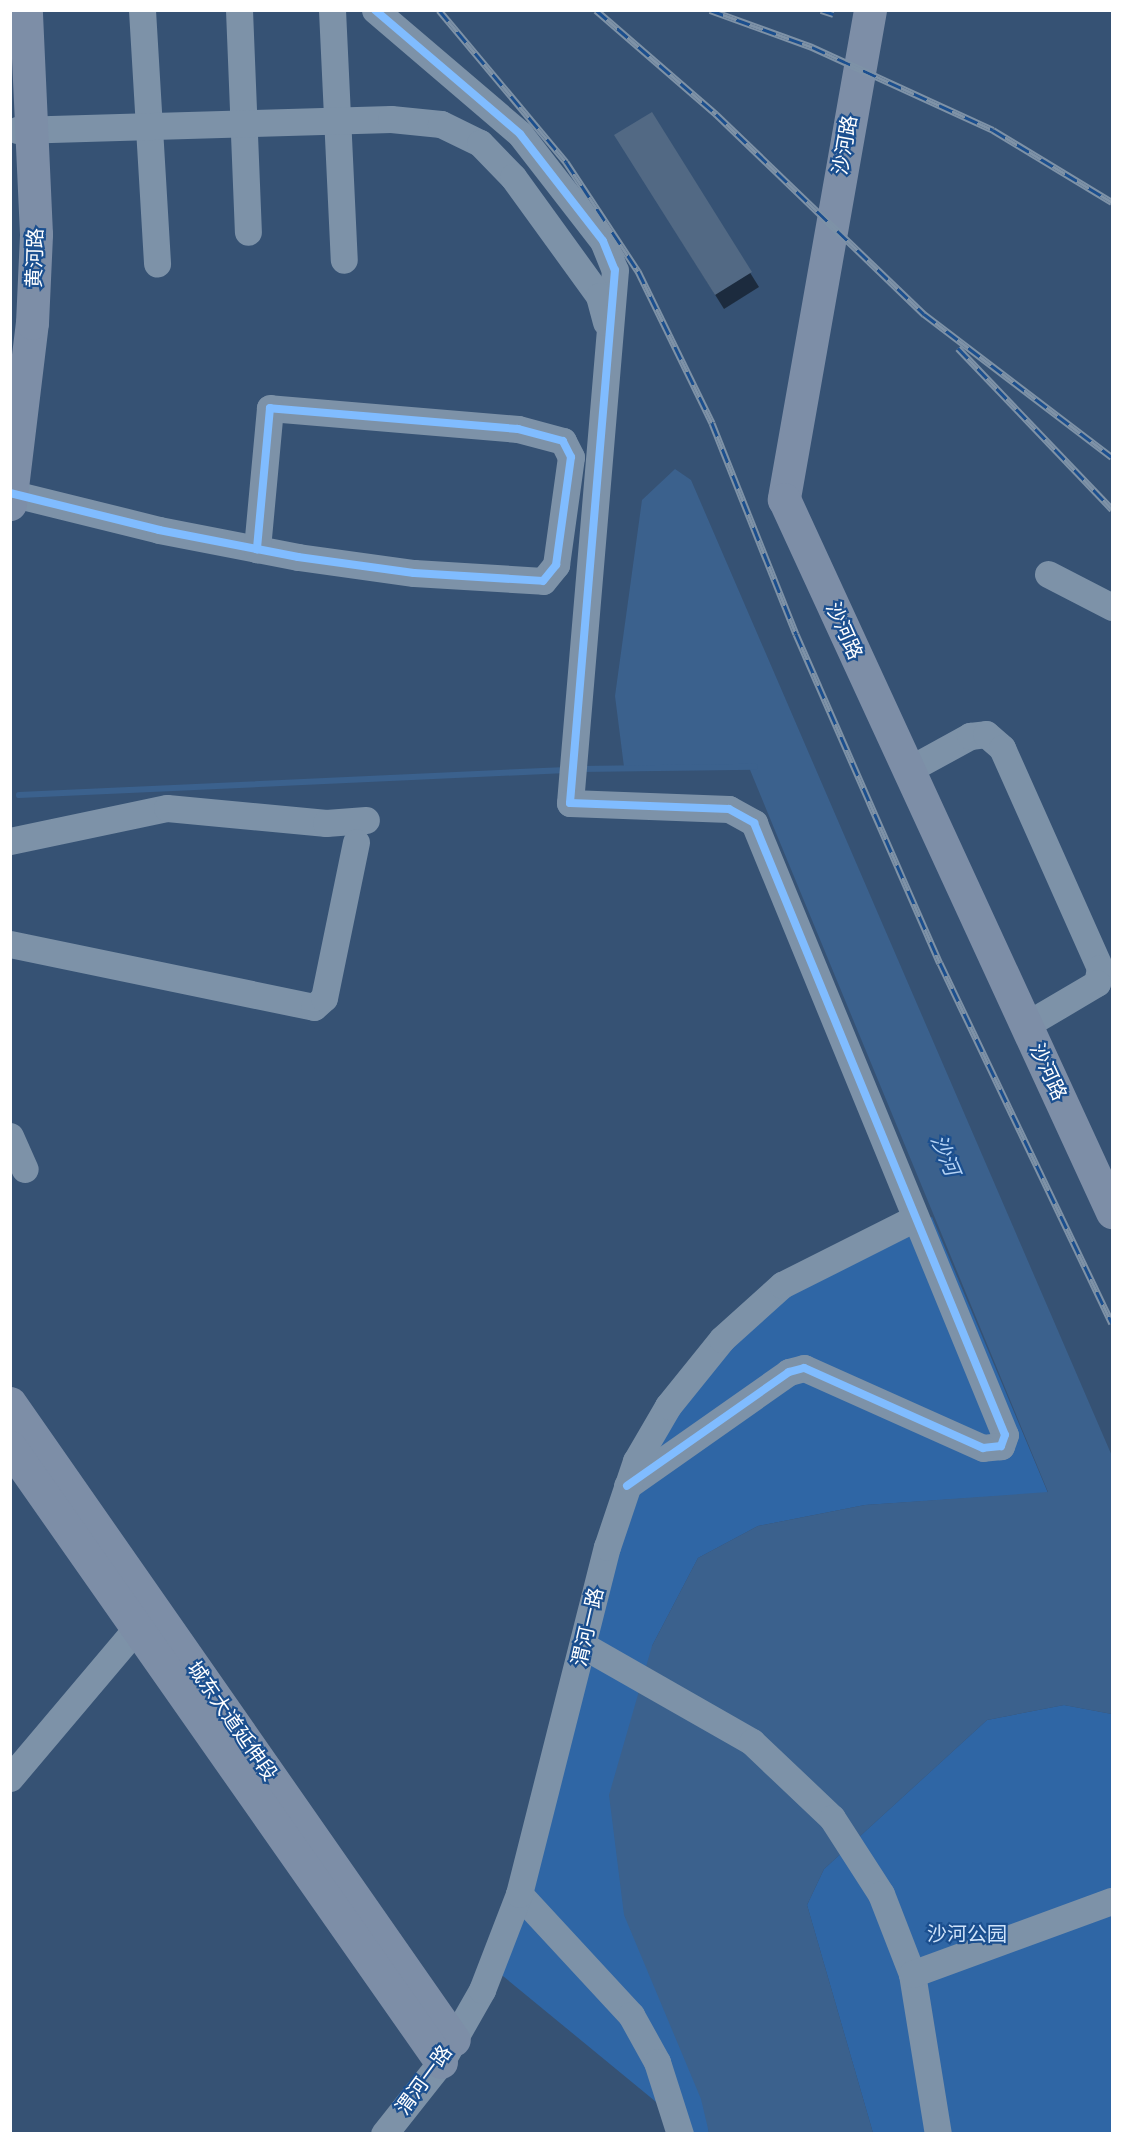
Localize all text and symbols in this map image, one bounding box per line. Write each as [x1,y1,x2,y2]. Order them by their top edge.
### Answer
street label: 沙河路 [828,113,862,177]
street label: 黄河路 [22,228,48,288]
street label: 沙河路 [821,599,867,663]
street label: 沙河路 [1024,1040,1072,1104]
water label: 沙河 [925,1131,965,1179]
street label: 渭河一路 [567,1585,609,1669]
street label: 城东大道延伸段 [182,1657,282,1785]
park label: 沙河公园 [927,1922,1007,1946]
street label: 渭河一路 [391,2041,457,2119]

